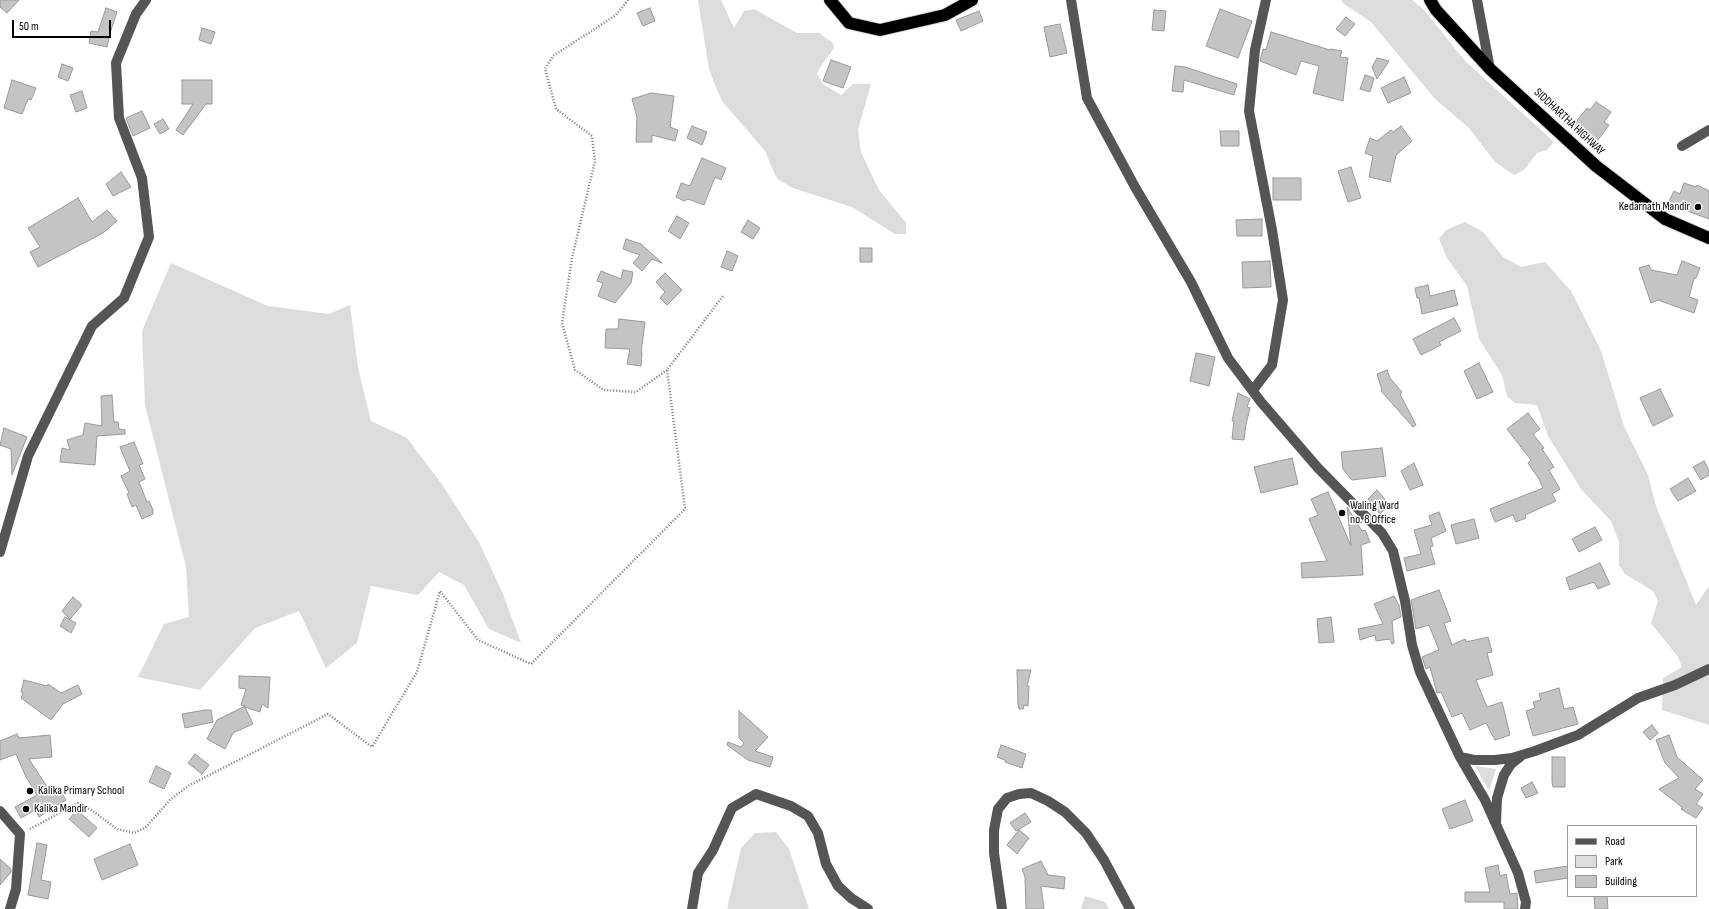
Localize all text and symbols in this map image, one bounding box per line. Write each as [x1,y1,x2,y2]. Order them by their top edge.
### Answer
scale bar [14,12,113,38]
text: 50 m [19,19,39,34]
street label: SIDDHARTHA HIGHWAY [1531,85,1607,159]
place label: Kedarnath Mandir [1619,200,1690,214]
marker: Kedarnath Mandir [1693,202,1703,212]
place label: Waling Ward no. 8 Office [1350,499,1399,527]
marker: Waling Ward no. 8 Office [1337,508,1347,518]
place label: Kalika Primary School [38,784,124,798]
marker: Kalika Primary School [25,786,35,796]
place label: Kalika Mandir [34,802,87,816]
marker: Kalika Mandir [21,804,31,814]
legend [1567,825,1697,897]
text: Road [1605,834,1625,849]
text: Park [1605,854,1623,869]
text: Building [1605,874,1637,889]

